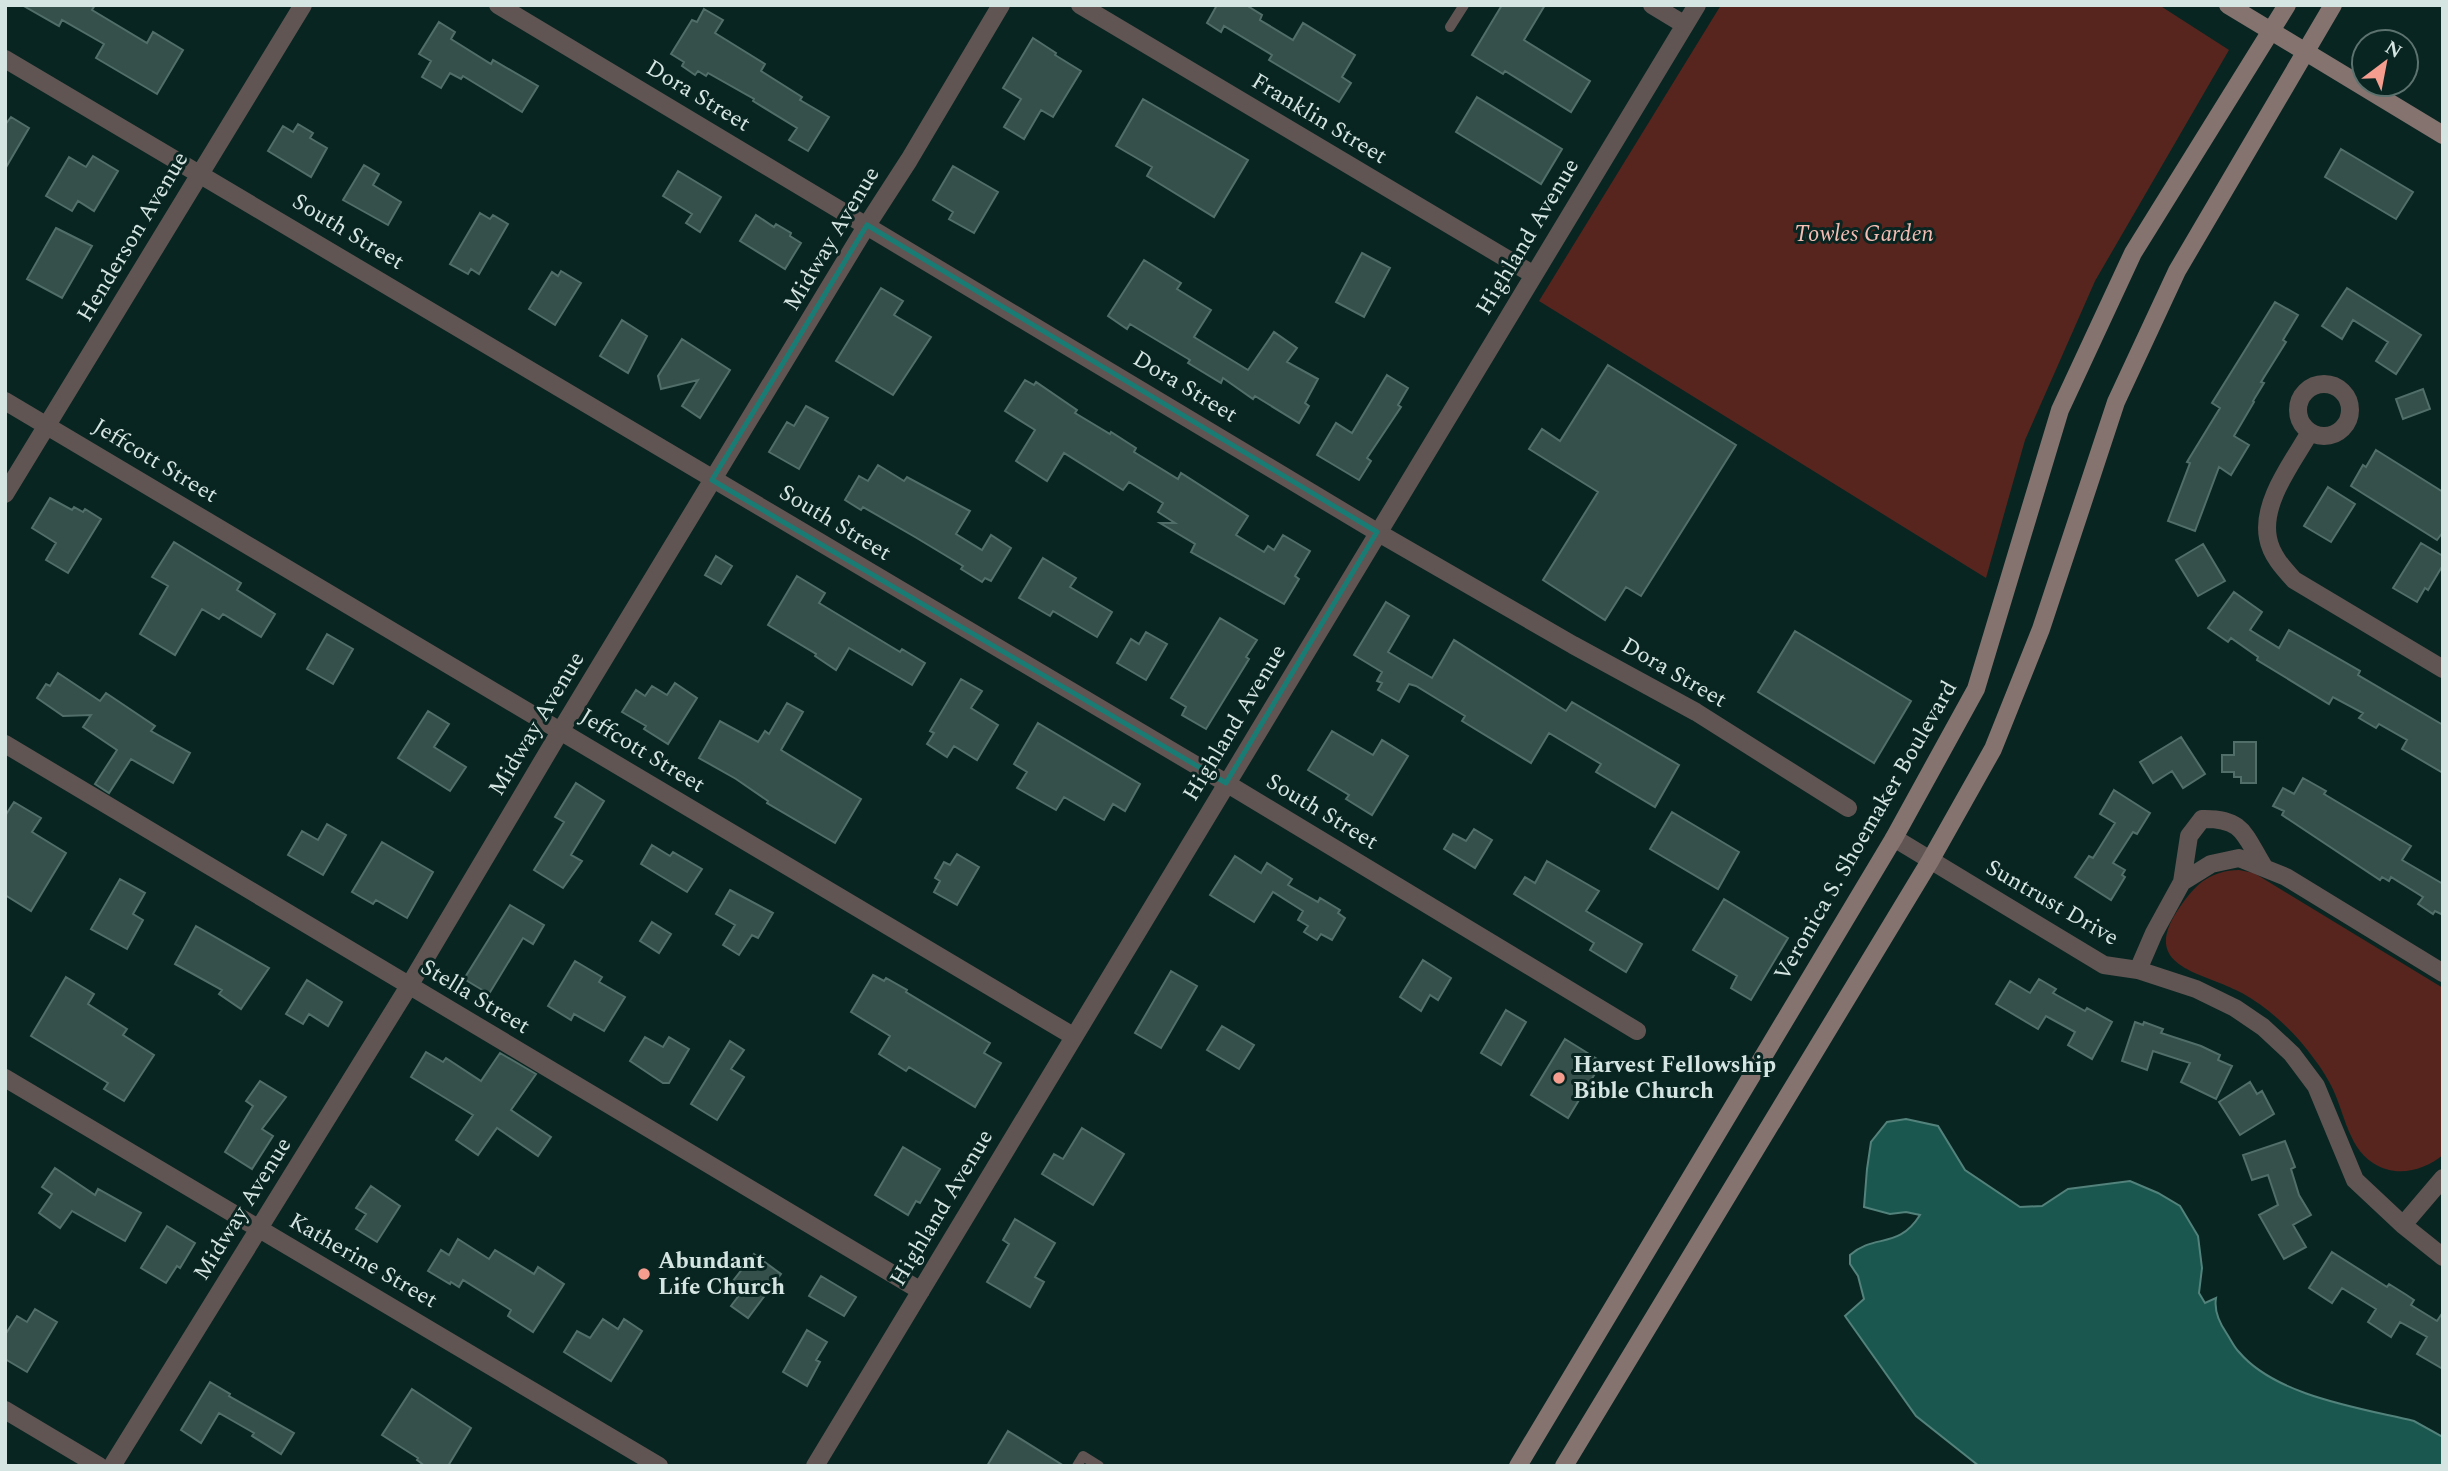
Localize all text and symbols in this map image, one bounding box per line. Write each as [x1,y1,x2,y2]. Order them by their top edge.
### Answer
north arrow [2350,28,2420,98]
text: N [2379,33,2407,66]
street label: Dora Street [639,51,757,141]
street label: Franklin Street [1244,64,1394,174]
street label: Henderson Avenue [68,145,198,329]
street label: Highland Avenue [1467,152,1589,322]
street label: Midway Avenue [775,160,889,318]
street label: South Street [285,185,411,279]
park label: Towles Garden [1794,217,1934,252]
street label: Dora Street [1126,342,1244,432]
street label: Jeffcott Street [85,410,225,512]
street label: South Street [772,476,898,570]
street label: Dora Street [1615,629,1733,717]
street label: Highland Avenue [1174,638,1296,808]
street label: Midway Avenue [480,645,594,803]
street label: Veronica S. Shoemaker Boulevard [1765,674,1967,988]
street label: Jeffcott Street [572,700,712,802]
street label: South Street [1259,765,1385,859]
street label: Suntrust Drive [1979,851,2125,955]
street label: Stella Street [413,950,537,1044]
place label: Harvest Fellowship Bible Church [1573,1048,1776,1109]
marker: Harvest Fellowship Bible Church [1551,1070,1567,1086]
street label: Highland Avenue [881,1123,1003,1293]
street label: Midway Avenue [185,1130,301,1288]
street label: Katherine Street [282,1204,444,1318]
place label: Abundant Life Church [658,1244,785,1305]
marker: Abundant Life Church [636,1266,652,1282]

